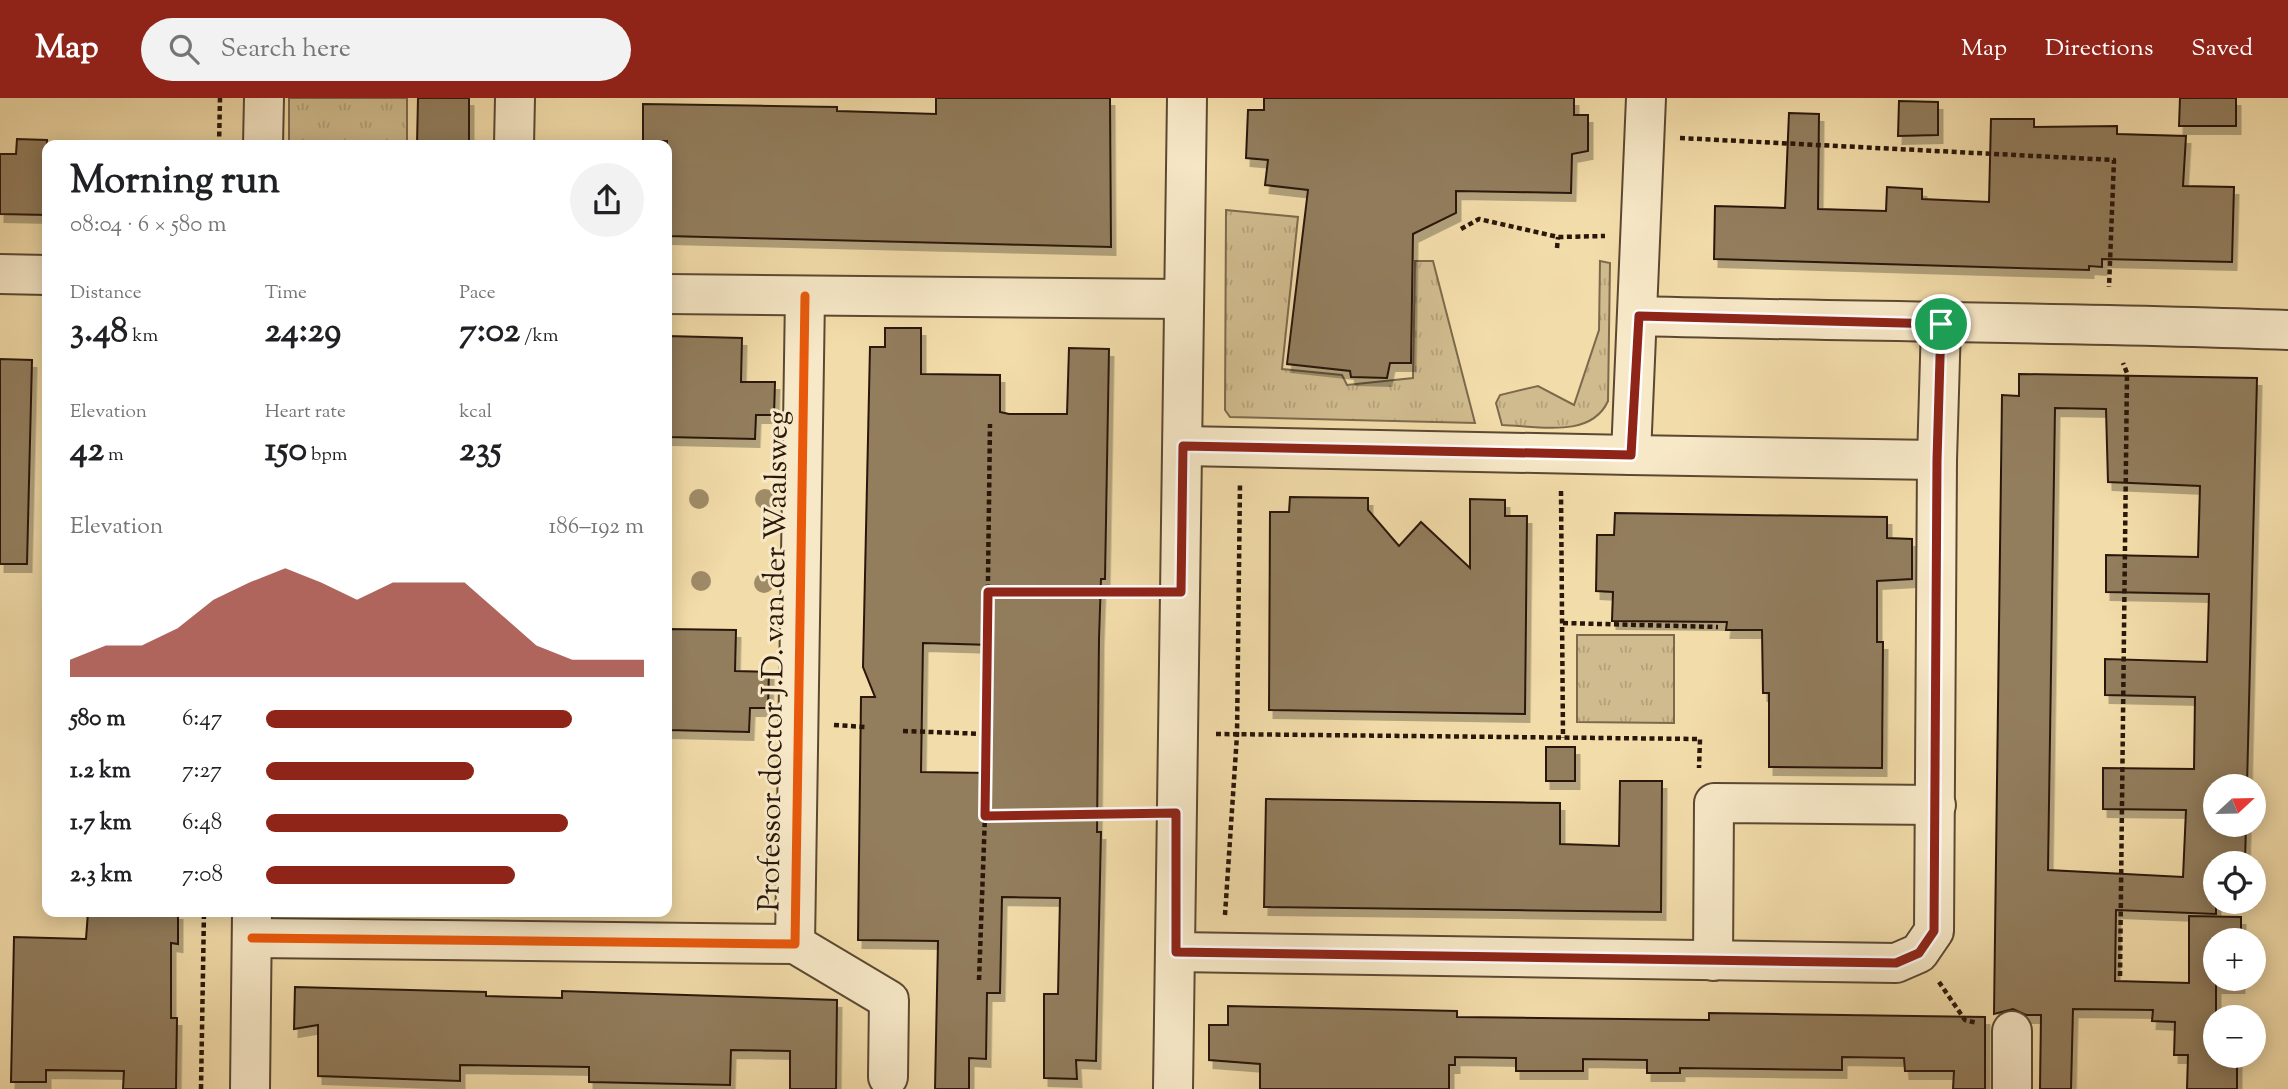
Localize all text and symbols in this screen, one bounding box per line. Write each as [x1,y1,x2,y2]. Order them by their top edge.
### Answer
search box [141,18,631,81]
text: Map [35,25,99,73]
icon: search [165,30,203,68]
text: Search here [221,31,351,68]
text: Map [1961,32,2007,66]
text: Directions [2045,32,2153,66]
text: Saved [2191,32,2253,66]
text: Morning run [70,156,280,210]
button: share [570,163,644,237]
text: 08:04 · 6 × 580 m [70,209,226,242]
text: Distance [70,280,142,307]
text: Time [265,280,307,307]
text: Pace [459,280,496,307]
pin [1911,294,1971,354]
icon: arrive [1922,305,1960,343]
text: 3.48 [70,307,128,358]
text: 24:29 [265,307,341,358]
text: 7:02 [459,307,520,358]
text: km [128,323,158,350]
text: /km [520,323,559,350]
text: Elevation [70,399,147,426]
text: Heart rate [265,399,346,426]
text: kcal [459,399,492,426]
street label: Professor doctor J.D. van der Waalsweg [749,410,801,912]
text: 42 [70,426,104,477]
text: 150 [265,426,307,477]
text: 235 [459,426,502,477]
text: m [104,442,124,469]
text: bpm [307,442,348,469]
text: Elevation [70,511,163,544]
text: 186–192 m [549,511,644,544]
text: 580 m [70,703,125,736]
text: 6:47 [182,703,222,736]
text: 1.2 km [70,755,131,788]
text: 7:27 [182,755,222,788]
north arrow [2203,774,2266,836]
map controls [2203,774,2266,1068]
text: 1.7 km [70,807,132,840]
text: 6:48 [182,807,222,840]
button: locate [2203,851,2266,914]
text: 2.3 km [70,859,132,892]
text: 7:08 [182,859,223,892]
button: + [2203,928,2266,991]
button: − [2203,1005,2266,1068]

